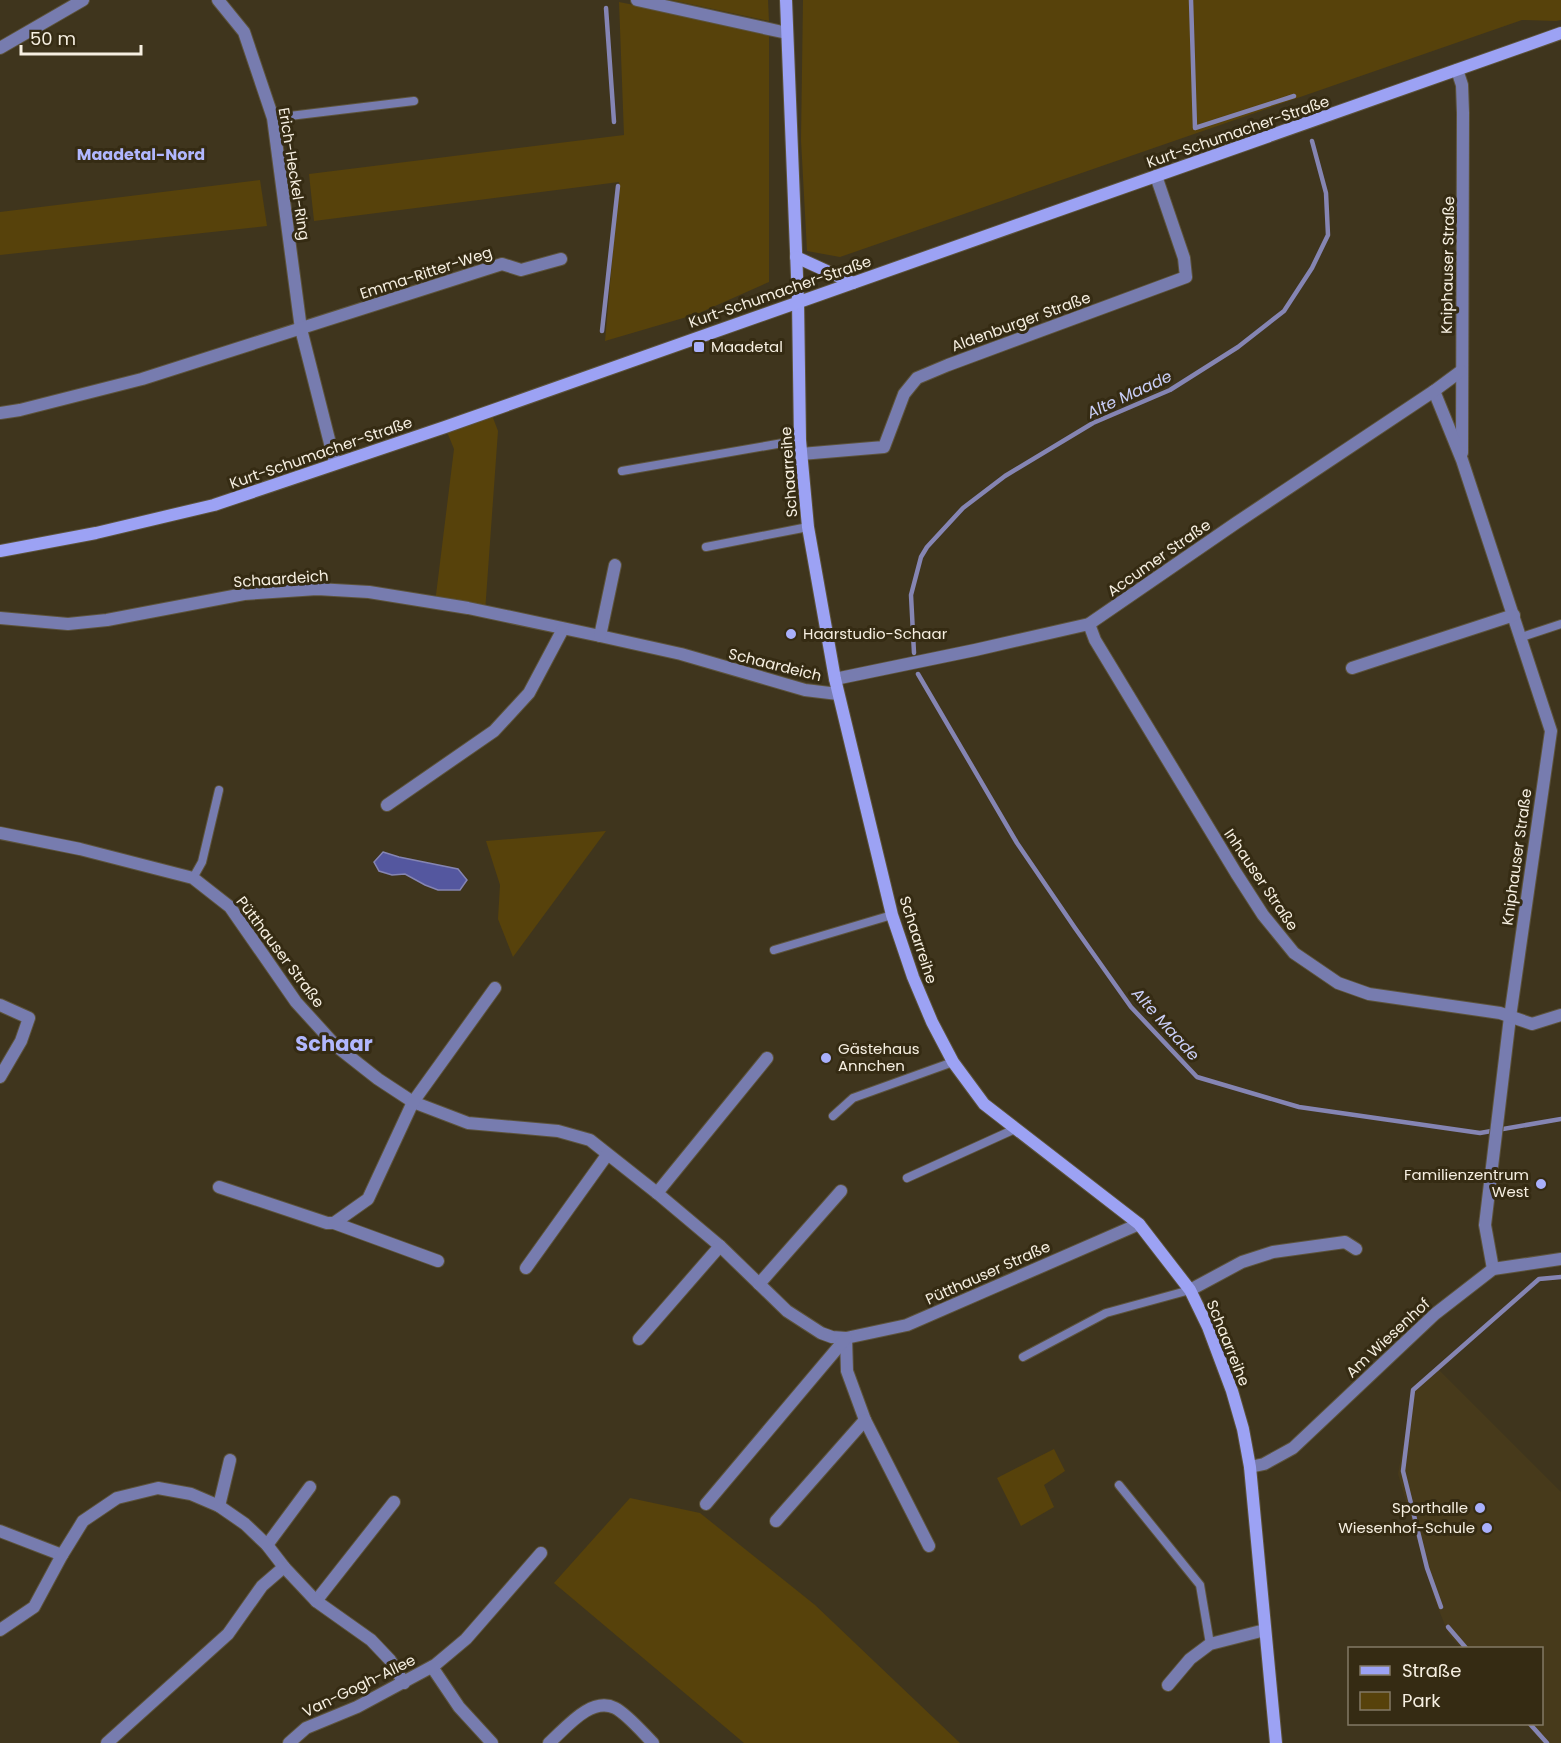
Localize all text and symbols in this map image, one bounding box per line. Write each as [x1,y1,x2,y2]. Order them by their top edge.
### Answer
scale bar [21,18,141,56]
text: 50 m [30,26,76,51]
street label: Kurt-Schumacher-Straße [1144,90,1332,173]
street label: Erich-Heckel-Ring [274,106,315,242]
district label: Maadetal-Nord [77,143,205,166]
street label: Kniphauser Straße [1436,196,1459,334]
street label: Emma-Ritter-Weg [357,241,495,304]
street label: Kurt-Schumacher-Straße [686,250,874,333]
street label: Aldenburger Straße [948,287,1093,356]
place label: Maadetal [711,336,783,357]
marker: Maadetal [692,340,706,354]
water label: Alte Maade [1082,365,1176,425]
street label: Kurt-Schumacher-Straße [227,411,415,494]
street label: Schaarreihe [775,426,802,518]
street label: Accumer Straße [1103,514,1215,601]
street label: Schaardeich [233,565,329,592]
place label: Haarstudio-Schaar [803,623,948,644]
marker: Haarstudio-Schaar [784,627,798,641]
street label: Schaardeich [726,643,824,686]
street label: Kniphauser Straße [1497,787,1537,927]
street label: Inhauser Straße [1219,825,1303,935]
street label: Pütthauser Straße [231,892,329,1012]
street label: Schaarreihe [894,893,943,986]
water label: Alte Maade [1126,982,1205,1066]
district label: Schaar [295,1029,373,1058]
place label: Gästehaus Annchen [838,1038,920,1076]
marker: Gästehaus Annchen [819,1051,833,1065]
place label: Familienzentrum West [1404,1164,1529,1202]
marker: Familienzentrum West [1534,1177,1548,1191]
street label: Pütthauser Straße [922,1236,1054,1310]
street label: Am Wiesenhof [1341,1293,1434,1382]
street label: Schaarreihe [1202,1297,1255,1389]
place label: Sporthalle [1392,1497,1468,1518]
marker: Sporthalle [1473,1501,1487,1515]
place label: Wiesenhof-Schule [1338,1517,1475,1538]
marker: Wiesenhof-Schule [1480,1521,1494,1535]
legend [1348,1647,1543,1725]
street label: Van-Gogh-Allee [299,1649,419,1722]
text: Straße [1402,1658,1461,1683]
text: Park [1402,1688,1441,1713]

